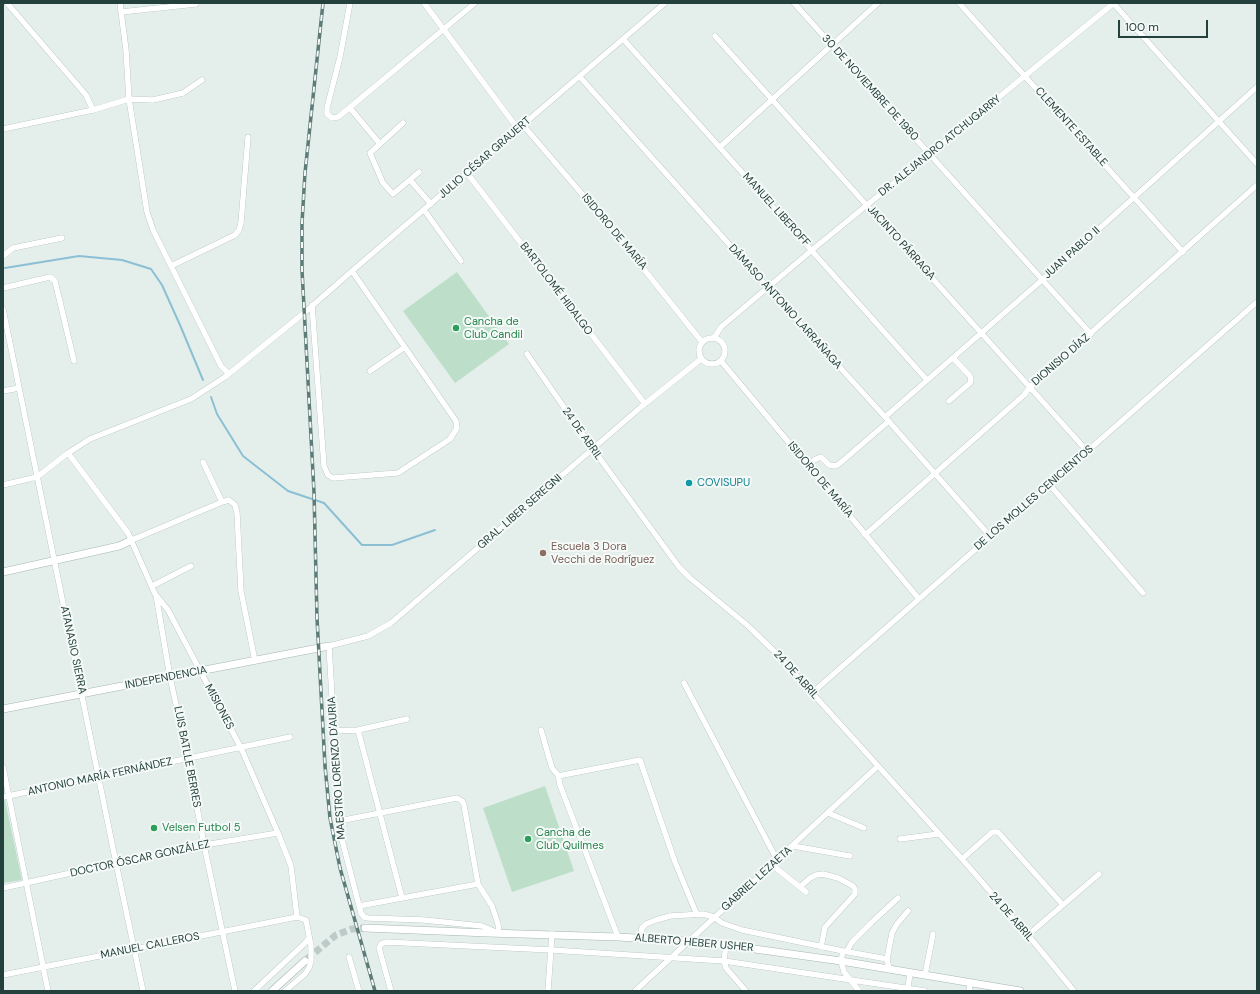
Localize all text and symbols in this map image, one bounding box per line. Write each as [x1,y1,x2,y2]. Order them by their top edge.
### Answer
scale bar [1120,12,1210,38]
text: 100 m [1125,19,1159,35]
street label: 30 DE NOVIEMBRE DE 1980 [819,32,921,144]
street label: CLEMENTE ESTABLE [1032,85,1110,169]
street label: DR. ALEJANDRO ATCHUGARRY [876,93,1004,199]
street label: JULIO CÉSAR GRAUERT [436,114,534,202]
street label: MANUEL LIBEROFF [740,171,812,249]
street label: ISIDORO DE MARÍA [578,191,650,273]
street label: JACINTO PÁRRAGA [864,203,938,283]
street label: JUAN PABLO II [1041,224,1103,282]
street label: BARTOLOMÉ HIDALGO [517,240,595,338]
street label: DÁMASO ANTONIO LARRAÑAGA [726,242,844,372]
place label: Cancha de Club Candil [464,315,523,341]
marker: Cancha de Club Candil [451,323,461,333]
street label: DIONISIO DÍAZ [1029,331,1093,389]
street label: 24 DE ABRIL [559,405,605,463]
street label: ISIDORO DE MARÍA [784,439,856,521]
street label: DE LOS MOLLES CENICIENTOS [972,443,1096,553]
street label: GRAL. LIBER SEREGNI [475,472,565,552]
place label: COVISUPU [697,476,750,490]
marker: COVISUPU [684,478,694,488]
place label: Escuela 3 Dora Vecchi de Rodríguez [551,540,654,566]
marker: Escuela 3 Dora Vecchi de Rodríguez [538,548,548,558]
street label: ATANASIO SIERRA [57,605,89,695]
street label: 24 DE ABRIL [771,648,821,702]
street label: INDEPENDENCIA [124,664,208,692]
street label: MISIONES [202,682,236,732]
street label: MAESTRO LORENZO D'AURIA [325,696,349,840]
street label: LUIS BATLLE BERRES [171,705,203,809]
street label: ANTONIO MARÍA FERNÁNDEZ [26,755,174,799]
place label: Velsen Futbol 5 [162,821,240,835]
marker: Velsen Futbol 5 [149,823,159,833]
place label: Cancha de Club Quilmes [536,826,604,852]
marker: Cancha de Club Quilmes [523,834,533,844]
street label: DOCTOR ÓSCAR GONZÁLEZ [69,838,211,880]
street label: GABRIEL LEZAETA [719,844,795,914]
street label: 24 DE ABRIL [986,890,1036,944]
street label: MANUEL CALLEROS [99,930,201,962]
street label: ALBERTO HEBER USHER [634,931,754,955]

